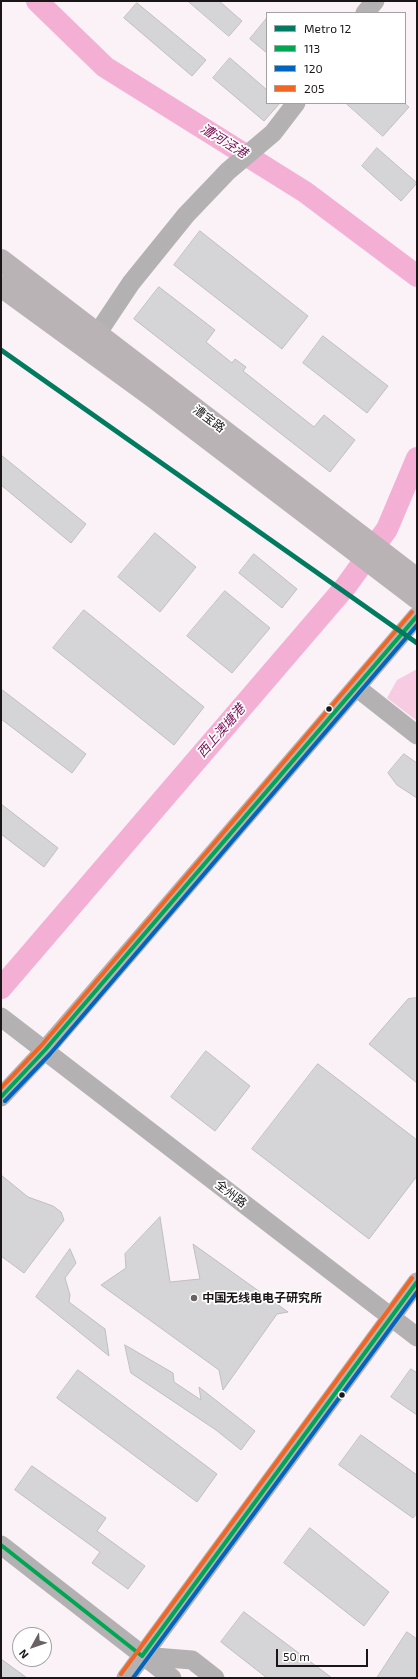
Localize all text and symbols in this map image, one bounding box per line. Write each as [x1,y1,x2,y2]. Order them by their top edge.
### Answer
legend [266,12,406,104]
text: Metro 12 [304,21,351,35]
text: 113 [304,41,320,55]
text: 120 [304,61,323,75]
text: 205 [304,81,324,95]
water label: 漕河泾港 [198,121,250,161]
street label: 漕宝路 [190,402,228,436]
water label: 西上澳塘港 [194,701,248,761]
unlabelled marker [324,704,334,714]
street label: 全州路 [212,1177,250,1211]
place label: 中国无线电电子研究所 [202,1291,322,1305]
marker: 中国无线电电子研究所 [189,1293,199,1303]
unlabelled marker [337,1390,347,1400]
north arrow [12,1627,52,1667]
scale bar [278,1641,370,1667]
text: N [16,1647,31,1662]
text: 50 m [283,1649,310,1663]

